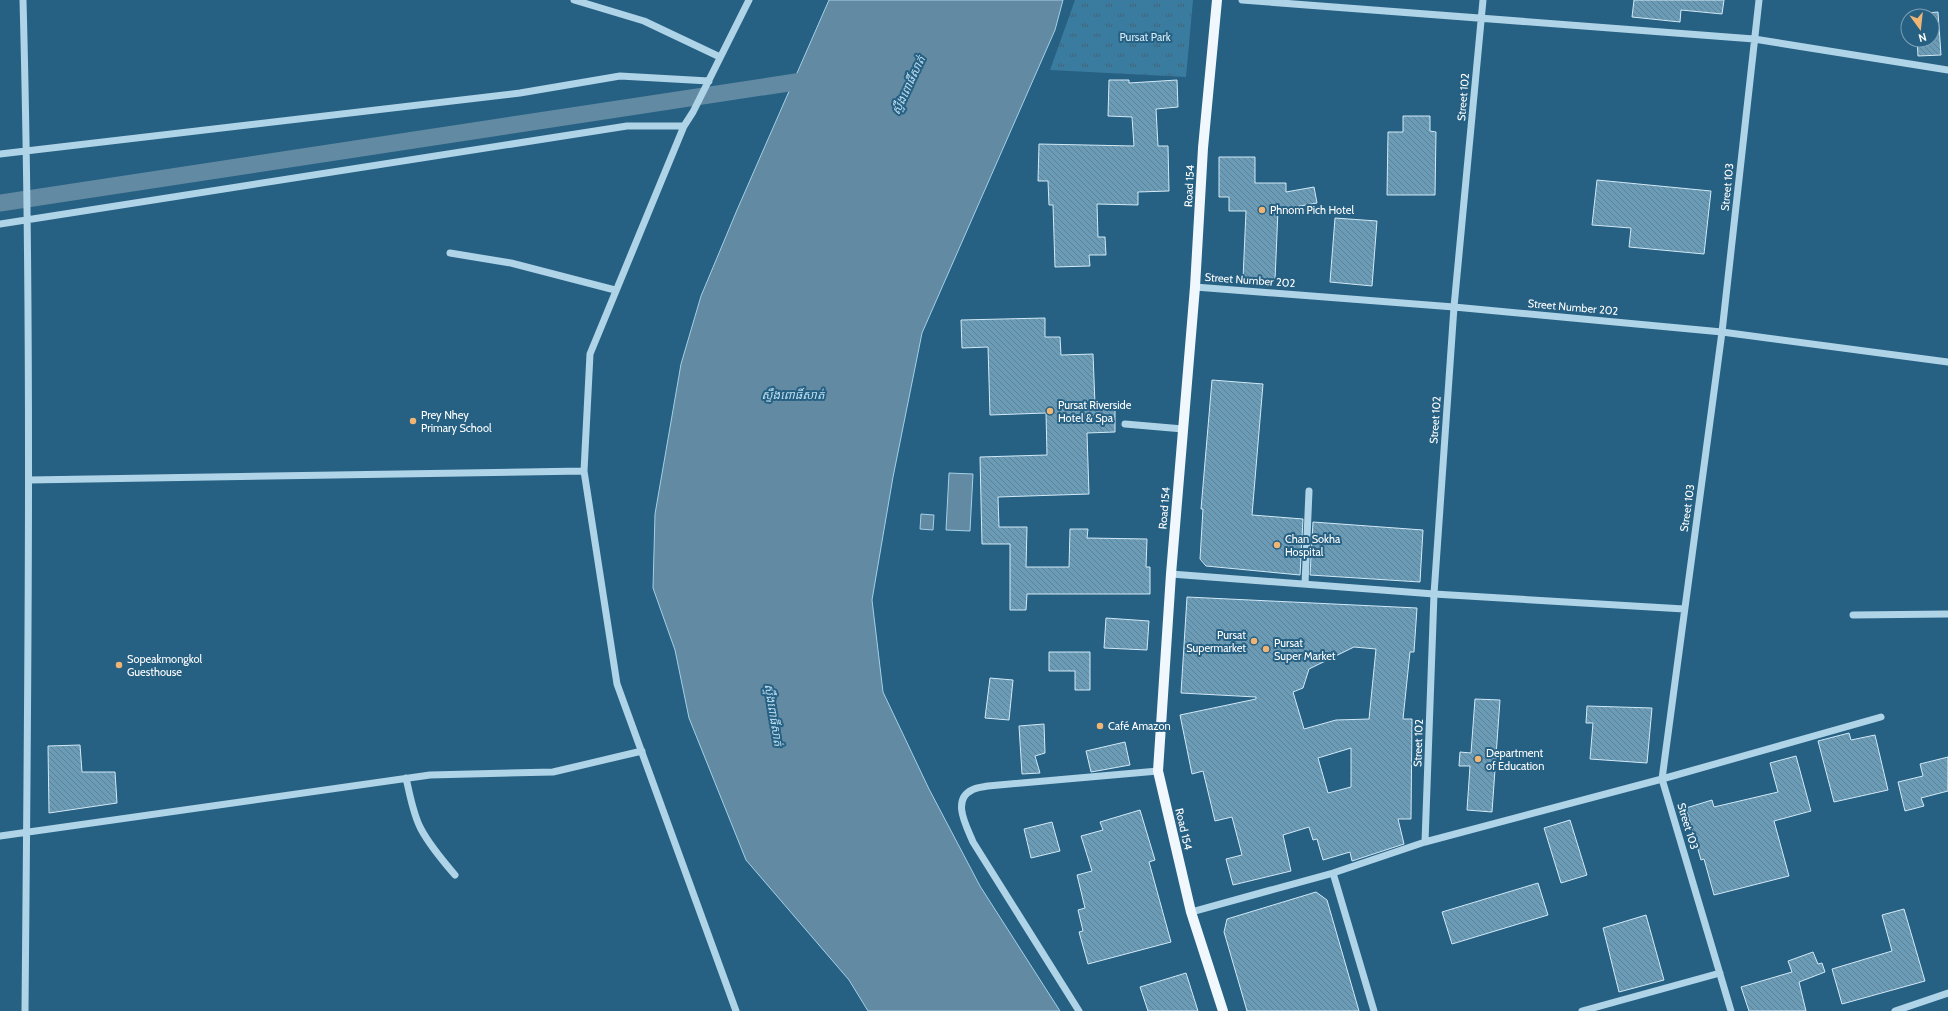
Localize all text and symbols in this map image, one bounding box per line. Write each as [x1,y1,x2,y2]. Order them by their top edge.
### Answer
north arrow [1900,8,1940,48]
park label: Pursat Park [1119,30,1171,44]
text: N [1917,30,1928,45]
water label: ស្ទឹងពោធិ៍សាត់ [888,52,929,117]
street label: Street 102 [1454,72,1472,121]
street label: Street 103 [1718,162,1736,212]
street label: Road 154 [1181,164,1197,207]
place label: Phnom Pich Hotel [1270,203,1354,217]
marker: Phnom Pich Hotel [1257,205,1267,215]
street label: Street Number 202 [1204,270,1296,290]
street label: Street Number 202 [1527,296,1619,318]
water label: ស្ទឹងពោធិ៍សាត់ [761,387,826,402]
street label: Street 102 [1426,395,1444,444]
place label: Pursat Riverside Hotel & Spa [1058,398,1132,425]
marker: Pursat Riverside Hotel & Spa [1045,406,1055,416]
place label: Prey Nhey Primary School [421,408,492,435]
marker: Prey Nhey Primary School [408,416,418,426]
street label: Street 103 [1677,483,1697,533]
street label: Road 154 [1155,486,1173,530]
place label: Chan Sokha Hospital [1285,532,1341,559]
marker: Chan Sokha Hospital [1272,540,1282,550]
place label: Pursat Supermarket [1186,628,1246,655]
marker: Pursat Supermarket [1249,636,1259,646]
place label: Pursat Super Market [1274,636,1336,663]
marker: Pursat Super Market [1261,644,1271,654]
place label: Sopeakmongkol Guesthouse [127,652,203,679]
marker: Sopeakmongkol Guesthouse [114,660,124,670]
water label: ស្ទឹងពោធិ៍សាត់ [761,683,787,749]
place label: Café Amazon [1108,719,1171,733]
street label: Street 102 [1410,719,1426,767]
marker: Café Amazon [1095,721,1105,731]
place label: Department of Education [1486,746,1544,773]
marker: Department of Education [1473,754,1483,764]
street label: Street 103 [1674,801,1702,851]
street label: Road 154 [1172,807,1196,852]

